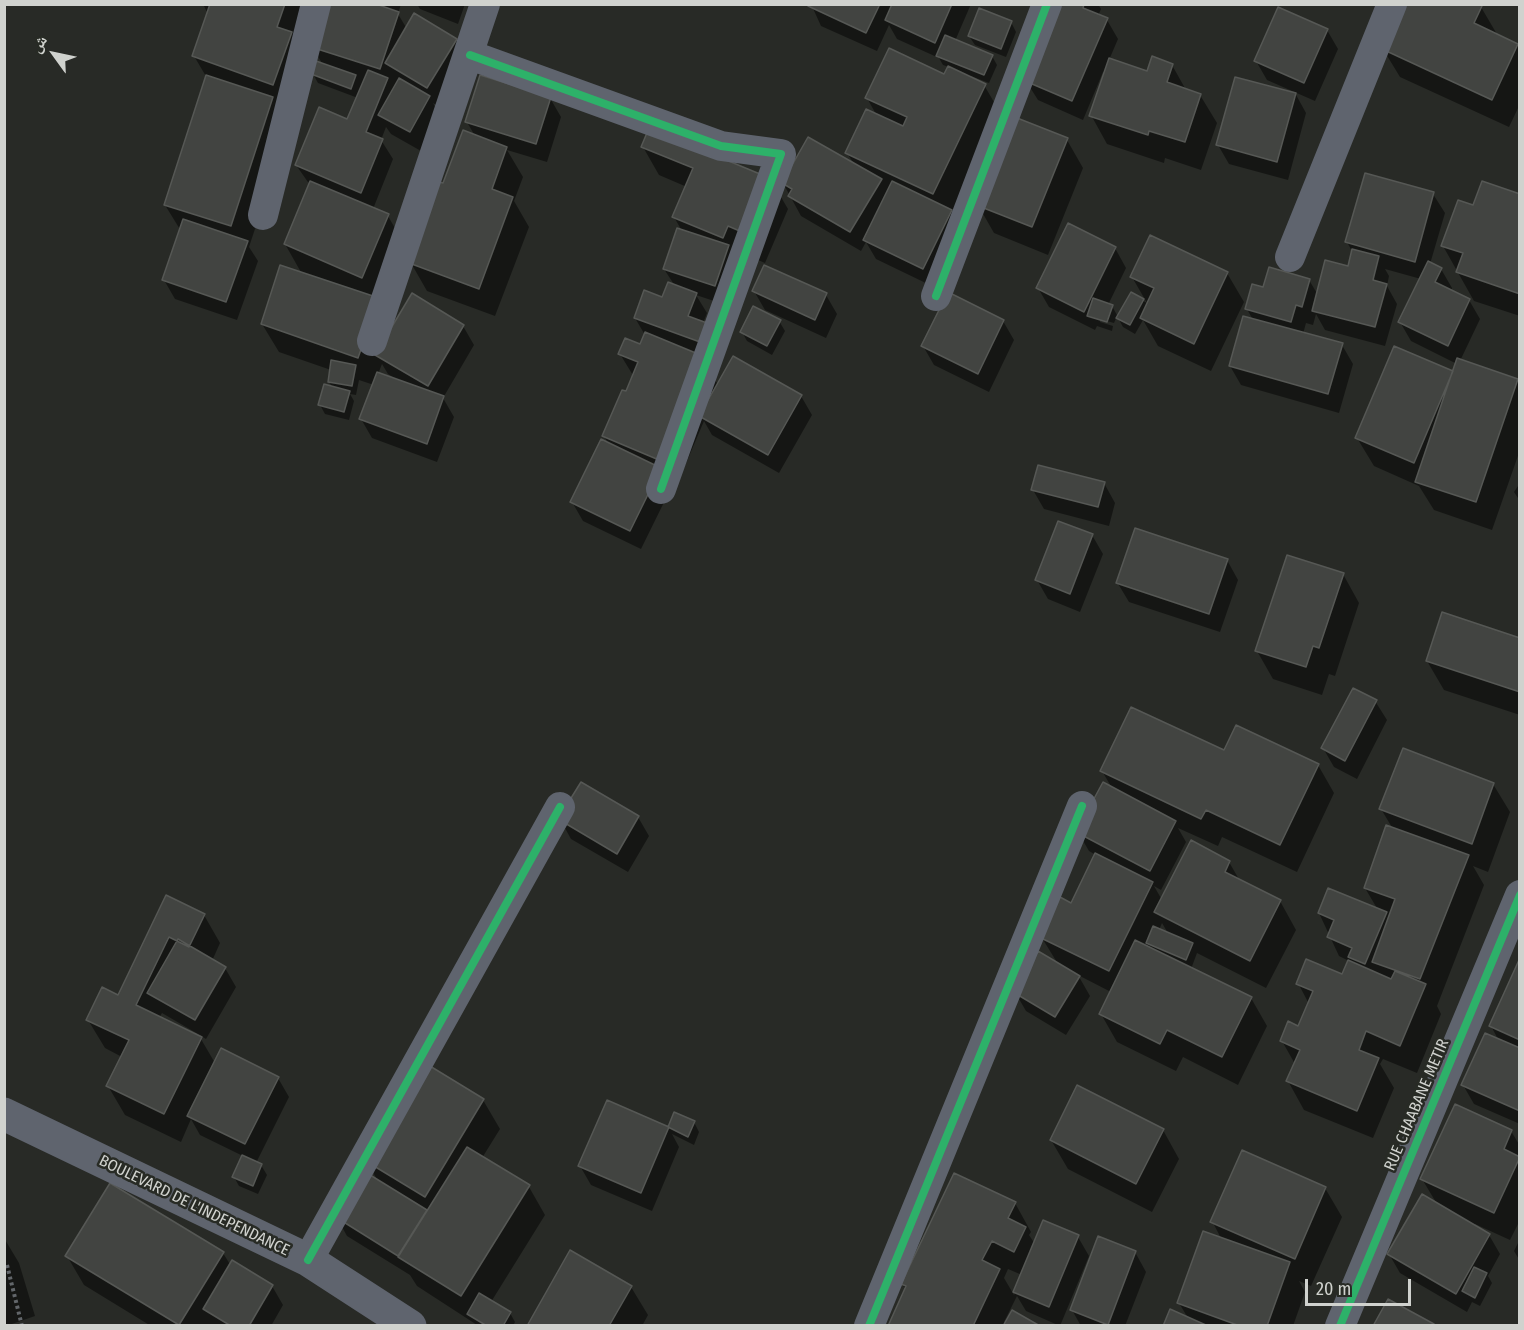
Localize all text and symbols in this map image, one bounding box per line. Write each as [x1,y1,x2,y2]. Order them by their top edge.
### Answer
north arrow [24,24,84,84]
text: ش [26,32,51,56]
street label: RUE CHAABANE METIR [1381,1036,1453,1174]
street label: BOULEVARD DE L'INDEPENDANCE [96,1151,292,1261]
scale bar [1308,1267,1414,1305]
text: 20 m [1316,1278,1351,1300]

